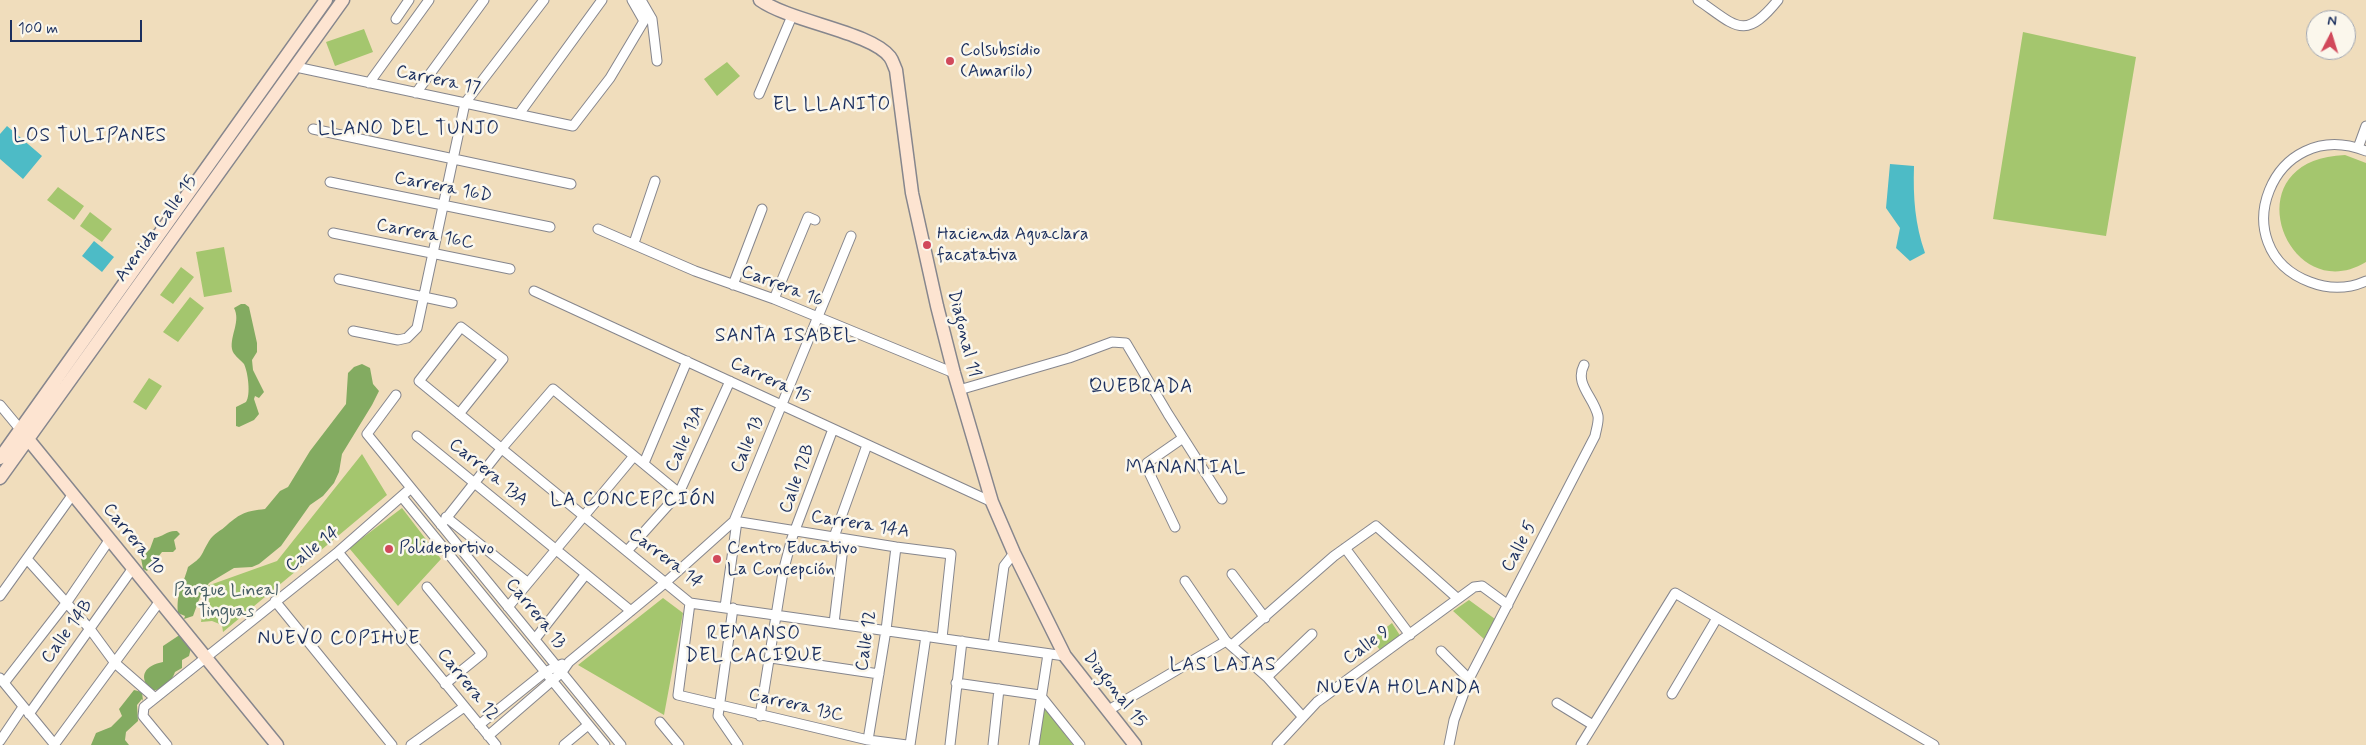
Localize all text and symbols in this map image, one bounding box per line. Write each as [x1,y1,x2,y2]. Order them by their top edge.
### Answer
scale bar [12,10,145,42]
north arrow [2306,10,2356,60]
text: N [2327,12,2338,30]
text: 100 m [18,19,58,39]
place label: Colsubsidio (Amarilo) [960,40,1040,82]
marker: Colsubsidio (Amarilo) [944,55,956,67]
street label: Carrera 17 [394,62,482,100]
district label: EL LLANITO [773,95,891,117]
district label: LLANO DEL TUNJO [318,119,500,141]
district label: LOS TULIPANES [12,126,168,148]
street label: Carrera 16D [392,168,494,208]
street label: Avenida Calle 15 [111,171,203,287]
street label: Carrera 16C [374,215,476,255]
place label: Hacienda Aguaclara facatativa [937,224,1089,266]
marker: Hacienda Aguaclara facatativa [921,239,933,251]
street label: Carrera 16 [738,261,826,313]
street label: Diagonal 11 [942,288,984,380]
district label: SANTA ISABEL [713,326,859,348]
street label: Carrera 15 [726,353,814,409]
district label: QUEBRADA [1086,377,1196,399]
street label: Calle 13A [662,402,710,476]
street label: Calle 13 [727,414,769,476]
street label: Carrera 13A [444,434,532,512]
street label: Calle 12B [775,441,821,517]
district label: MANANTIAL [1128,458,1244,480]
district label: LA CONCEPCIÓN [551,490,715,512]
street label: Carrera 10 [97,499,169,581]
street label: Carrera 14A [809,507,911,543]
street label: Calle 5 [1498,518,1542,576]
street label: Calle 14 [282,522,344,578]
street label: Carrera 14 [623,524,707,594]
place label: Polideportivo [399,538,494,560]
place label: Centro Educativo La Concepción [727,538,857,580]
marker: Polideportivo [383,543,395,555]
marker: Centro Educativo La Concepción [711,553,723,565]
street label: Carrera 13 [500,574,570,654]
park label: Parque Lineal Tinguas [174,580,278,622]
street label: Calle 14B [38,596,98,668]
street label: Calle 12 [852,609,882,673]
street label: Calle 9 [1339,622,1395,670]
district label: REMANSO DEL CACIQUE [685,624,823,668]
district label: NUEVO COPIHUE [256,629,422,651]
street label: Carrera 12 [431,645,503,725]
street label: Diagonal 15 [1078,648,1150,732]
district label: LAS LAJAS [1170,655,1276,677]
district label: NUEVA HOLANDA [1315,678,1483,700]
street label: Carrera 13C [746,685,846,727]

